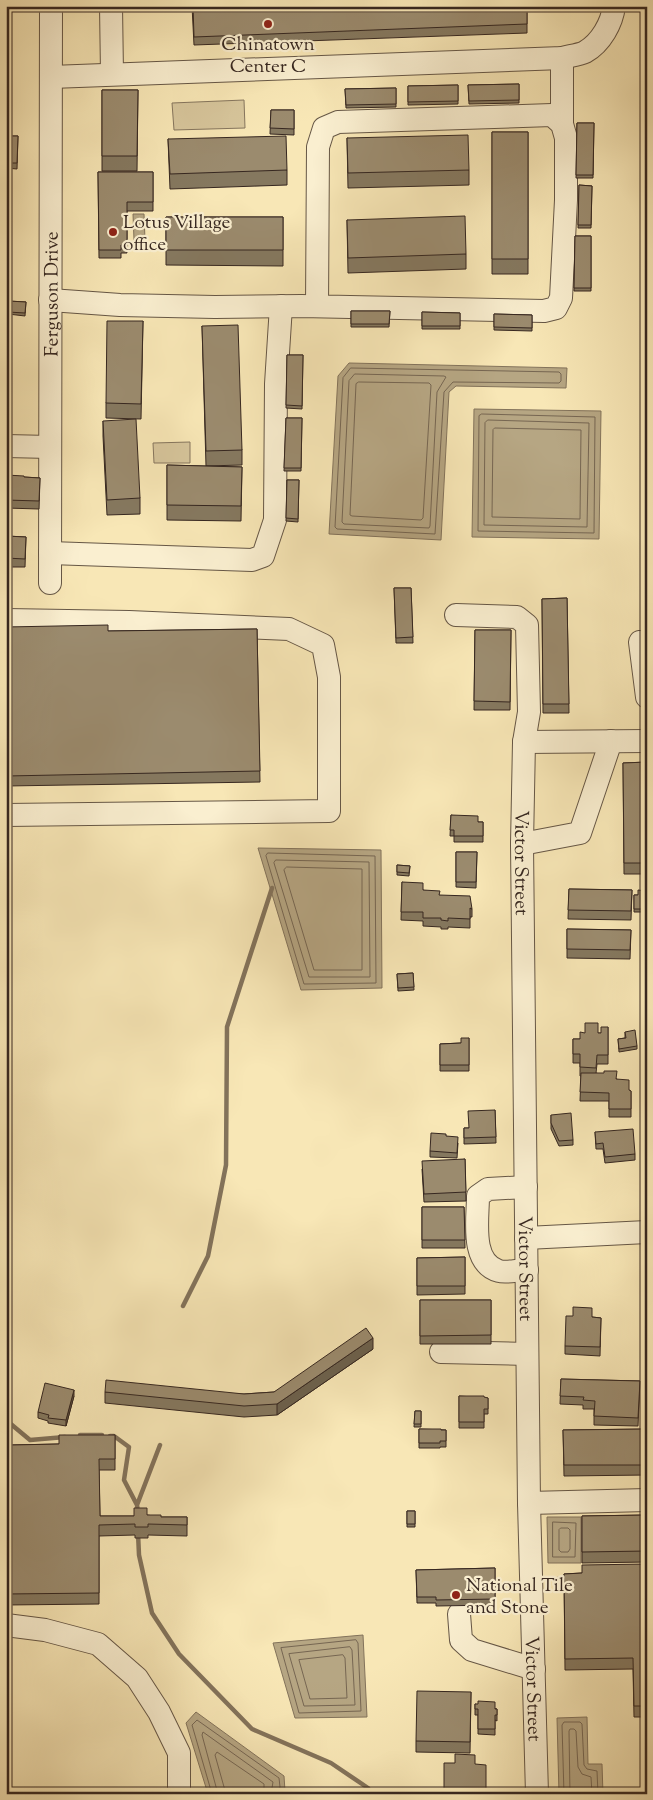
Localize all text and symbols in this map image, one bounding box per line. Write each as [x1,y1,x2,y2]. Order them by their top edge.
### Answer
marker: Chinatown Center C [262,18,274,30]
place label: Chinatown Center C [221,32,315,81]
place label: Lotus Village office [123,210,231,259]
marker: Lotus Village office [107,226,119,238]
street label: Ferguson Drive [39,231,67,357]
street label: Victor Street [506,810,534,916]
street label: Victor Street [510,1216,538,1322]
place label: National Tile and Stone [466,1573,573,1622]
marker: National Tile and Stone [450,1589,462,1601]
street label: Victor Street [517,1636,547,1742]

